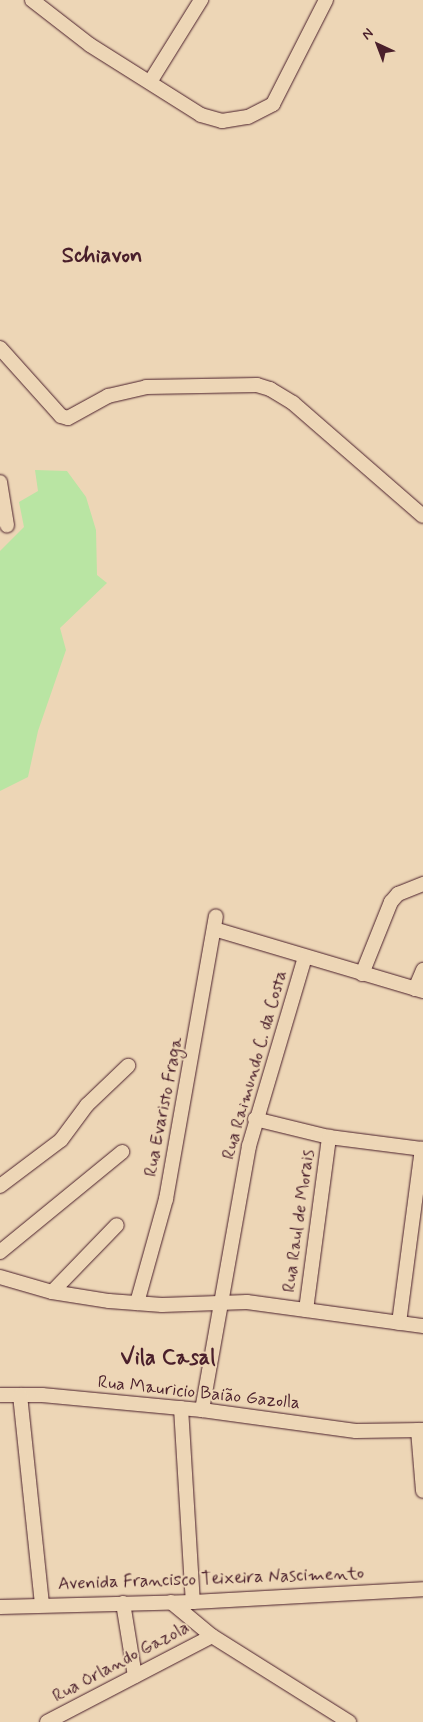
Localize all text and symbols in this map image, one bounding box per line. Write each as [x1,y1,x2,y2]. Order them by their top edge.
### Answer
north arrow [353,20,403,70]
text: N [358,24,377,44]
district label: Schiavon [62,244,142,270]
street label: Rua Raimundo C. da Costa [217,964,293,1166]
street label: Rua Evaristo Fraga [140,1036,188,1178]
street label: Rua Raul de Morais [279,1150,319,1292]
district label: Vila Casal [121,1346,215,1372]
street label: Rua Mauricio Baião Gazolla [97,1372,301,1414]
street label: Avenida Francisco Teixeira Nascimento [61,1563,361,1595]
street label: Rua Orlando Gazola [49,1617,193,1707]

